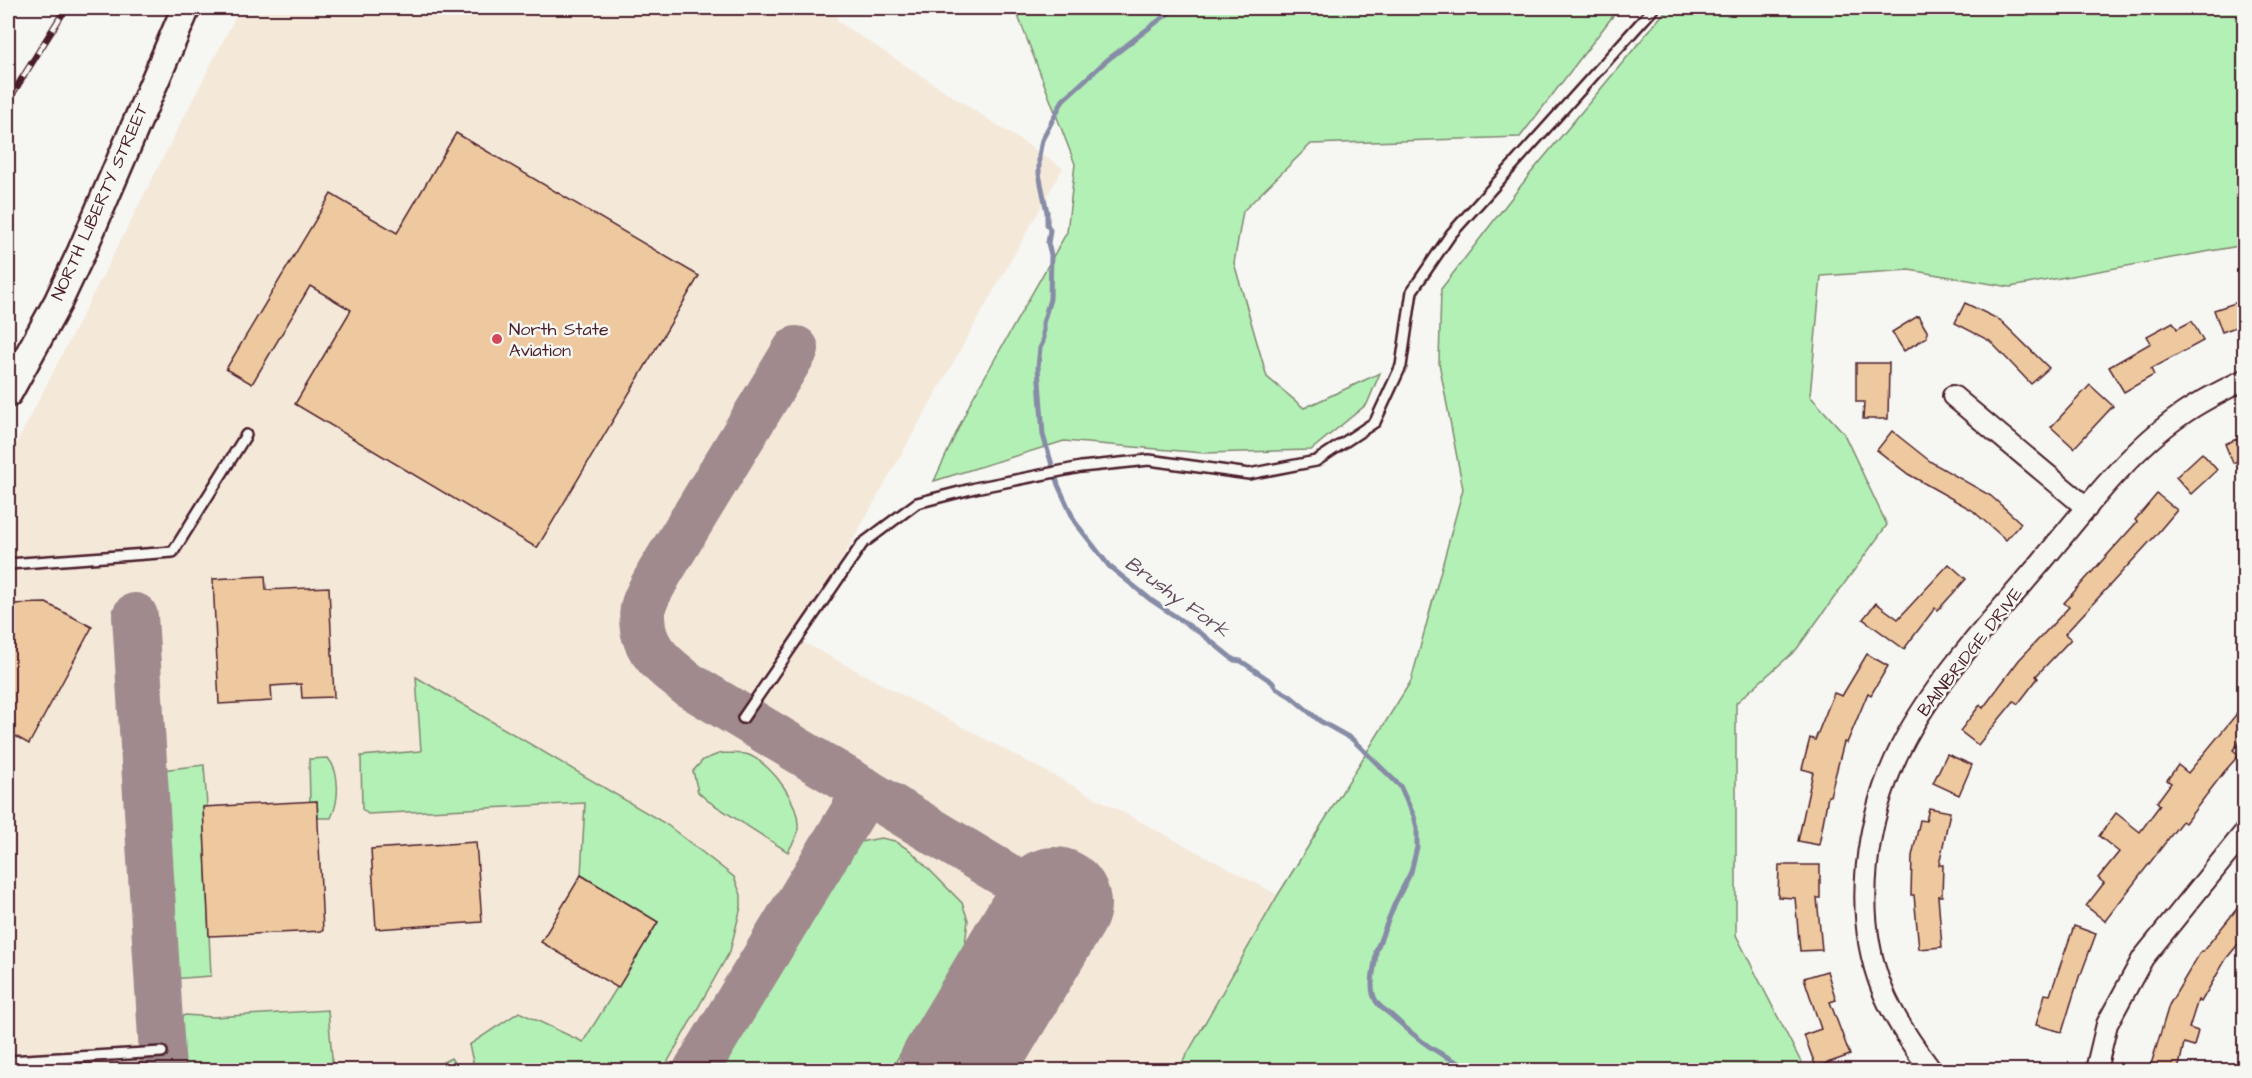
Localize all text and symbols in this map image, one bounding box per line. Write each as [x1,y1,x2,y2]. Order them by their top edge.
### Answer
street label: NORTH LIBERTY STREET [45,99,155,304]
place label: North State Aviation [509,317,609,363]
marker: North State Aviation [490,332,504,346]
water label: Brushy Fork [1119,550,1235,646]
street label: BAINBRIDGE DRIVE [1912,582,2029,722]

